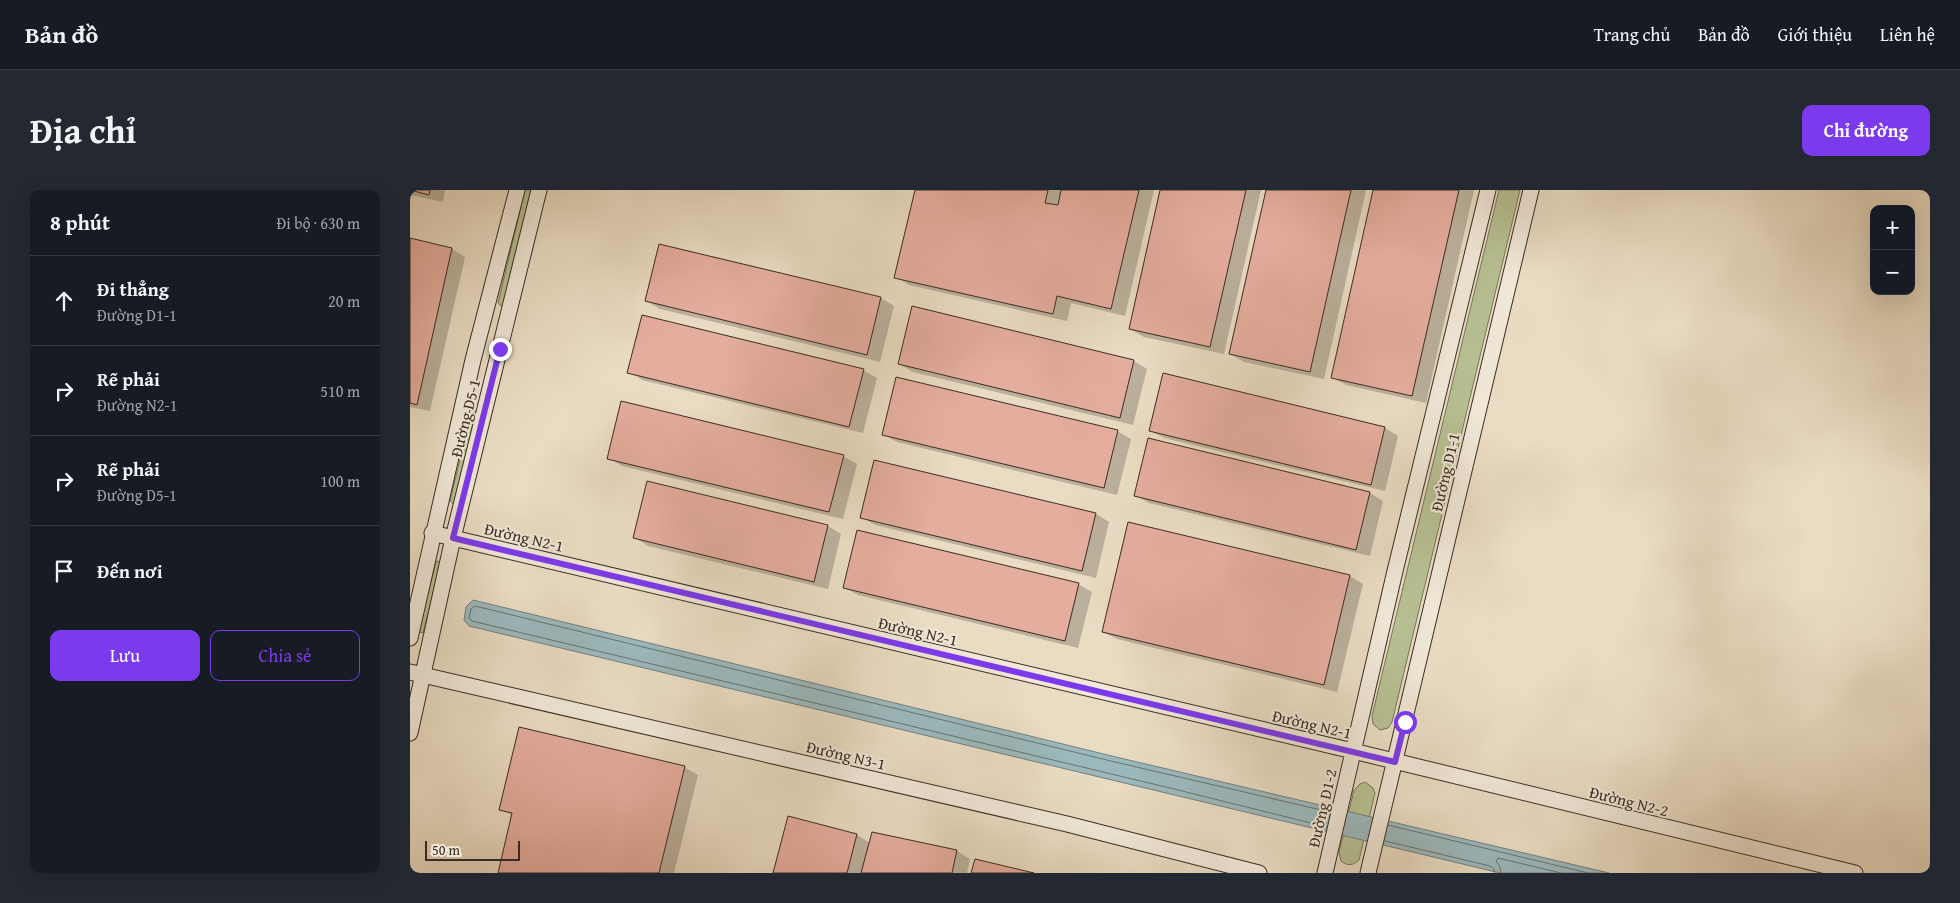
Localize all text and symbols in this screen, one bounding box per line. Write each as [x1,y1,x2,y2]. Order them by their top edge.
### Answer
text: Bản đồ [25,17,98,52]
text: Trang chủ [1594,21,1670,48]
text: Bản đồ [1698,21,1750,48]
text: Giới thiệu [1778,21,1852,48]
text: Liên hệ [1880,21,1935,48]
text: Địa chỉ [30,105,136,156]
button: Chỉ đường [1802,105,1930,156]
map controls [1870,205,1915,295]
button: + [1870,205,1915,250]
text: 8 phút [50,207,110,238]
text: Đi bộ · 630 m [276,211,360,235]
button: − [1870,250,1915,295]
text: Đi thẳng [97,275,169,303]
icon: ahead [50,287,78,315]
text: 20 m [328,289,360,313]
text: Đường D1-1 [97,303,177,327]
route end [489,338,512,361]
text: Rẽ phải [97,365,160,393]
street label: Đường D5-1 [444,376,486,460]
icon: right [50,377,78,405]
text: 510 m [320,379,360,403]
text: Đường N2-1 [97,393,178,417]
street label: Đường D1-1 [1424,430,1466,514]
text: Rẽ phải [97,455,160,483]
icon: right [50,467,78,495]
text: 100 m [320,469,360,493]
text: Đường D5-1 [97,483,177,507]
street label: Đường N2-1 [482,516,566,558]
icon: arrive [50,557,78,585]
text: Đến nơi [97,557,163,585]
street label: Đường N2-1 [876,610,960,652]
button: Lưu [50,630,200,681]
button: Chia sẻ [210,630,360,681]
street label: Đường N2-1 [1270,703,1354,745]
route start [1394,711,1417,734]
street label: Đường N3-1 [804,734,888,776]
street label: Đường D1-2 [1301,766,1343,850]
street label: Đường N2-2 [1587,780,1671,822]
scale bar [425,838,520,861]
text: 50 m [432,840,460,860]

